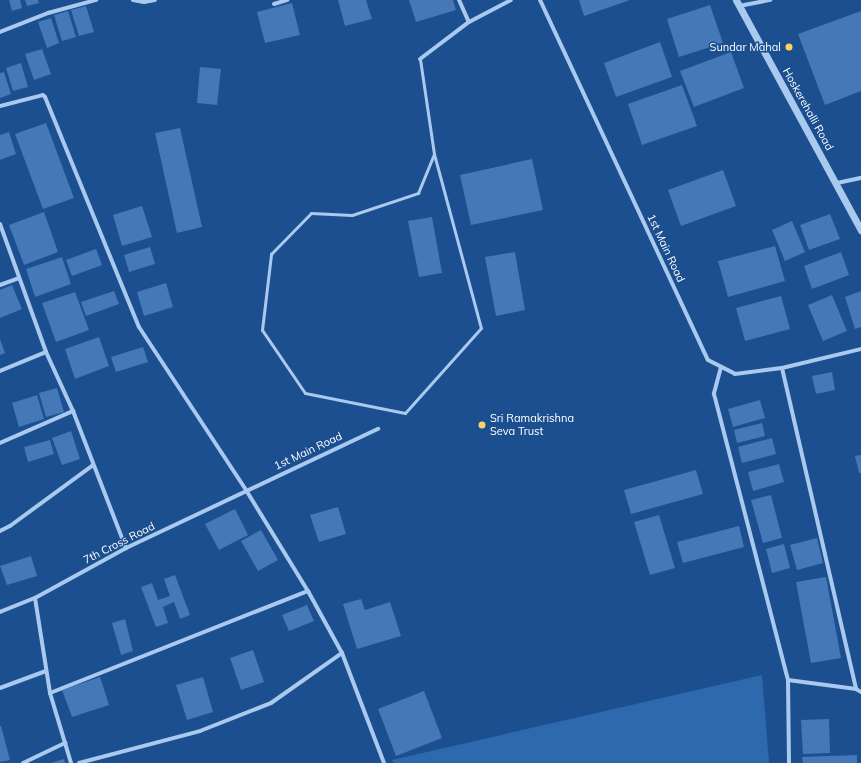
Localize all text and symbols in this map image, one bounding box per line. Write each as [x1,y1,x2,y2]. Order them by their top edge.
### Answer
place label: Sundar Mahal [710,40,781,54]
marker: Sundar Mahal [784,42,794,52]
street label: Hoskerehalli Road [780,65,836,153]
street label: 1st Main Road [644,212,688,284]
place label: Sri Ramakrishna Seva Trust [490,412,574,438]
marker: Sri Ramakrishna Seva Trust [477,420,487,430]
street label: 1st Main Road [272,429,344,473]
street label: 7th Cross Road [81,519,157,567]

